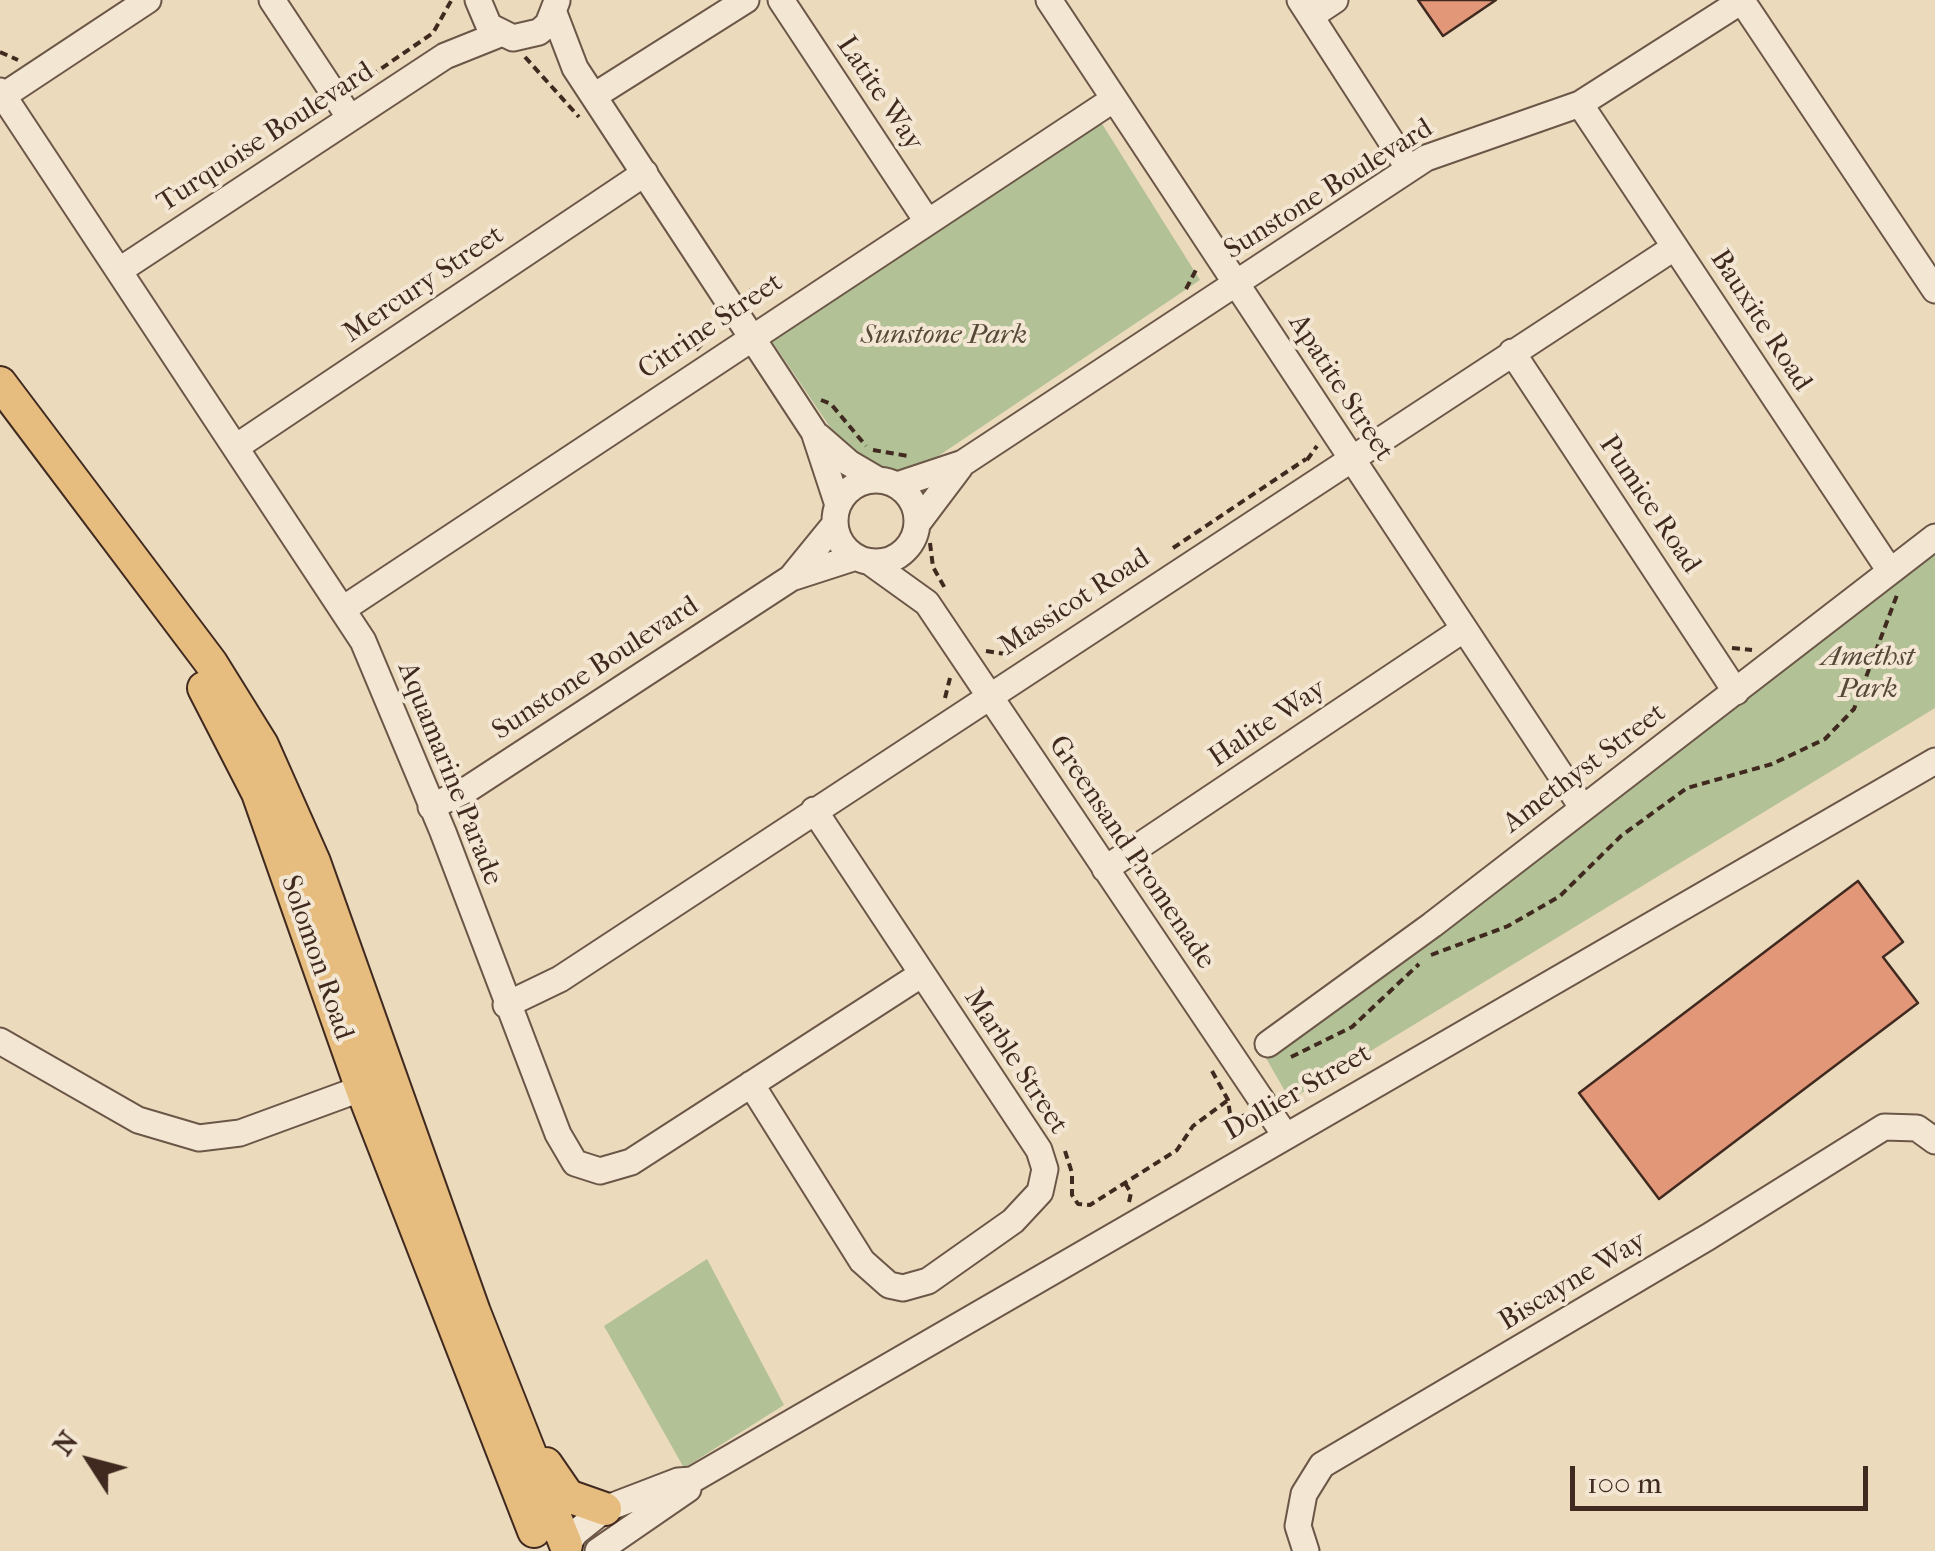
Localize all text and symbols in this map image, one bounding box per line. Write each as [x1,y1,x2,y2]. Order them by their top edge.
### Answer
street label: Latite Way [828,30,930,158]
street label: Turquoise Boulevard [152,56,380,220]
street label: Sunstone Boulevard [1219,112,1439,268]
street label: Mercury Street [338,219,510,351]
street label: Bauxite Road [1702,244,1818,398]
street label: Citrine Street [632,266,790,388]
street label: Apatite Street [1280,308,1400,468]
park label: Sunstone Park [861,319,1027,353]
street label: Pumice Road [1591,430,1707,580]
street label: Massicot Road [994,542,1156,664]
street label: Sunstone Boulevard [486,590,706,748]
park label: Amethst Park [1822,641,1914,707]
street label: Aquamarine Parade [389,658,509,890]
street label: Halite Way [1203,673,1333,775]
street label: Amethyst Street [1497,697,1673,841]
street label: Greensand Promenade [1040,730,1222,976]
street label: Solomon Road [272,871,360,1045]
street label: Marble Street [956,983,1074,1141]
street label: Dollier Street [1218,1037,1378,1149]
street label: Biscayne Way [1493,1225,1653,1339]
north arrow [40,1411,140,1511]
text: N [46,1425,85,1461]
scale bar [1575,1446,1872,1508]
text: 100 m [1587,1466,1662,1501]

